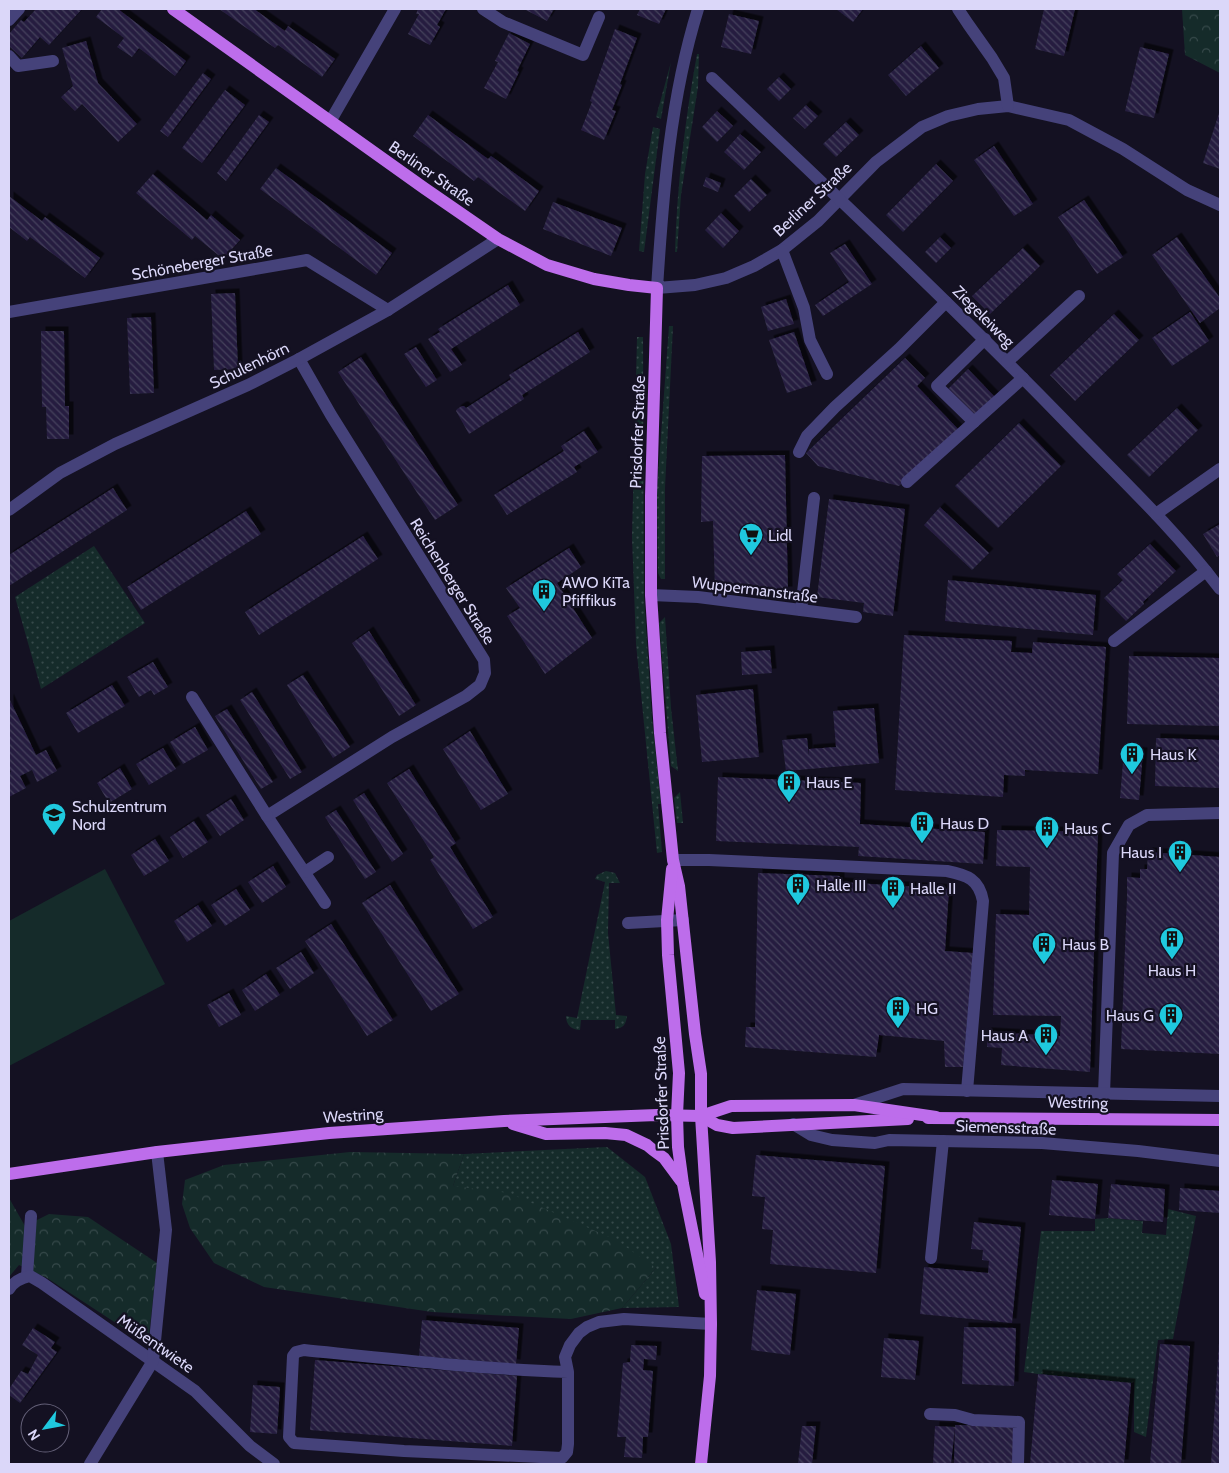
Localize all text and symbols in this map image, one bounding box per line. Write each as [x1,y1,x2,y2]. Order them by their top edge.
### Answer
street label: Berliner Straße [385,137,478,210]
street label: Berliner Straße [769,158,855,240]
street label: Schöneberger Straße [130,241,274,284]
street label: Ziegeleiweg [949,282,1019,352]
street label: Schulenhörn [206,338,292,393]
street label: Prisdorfer Straße [626,375,649,489]
street label: Reichenberger Straße [406,515,499,648]
supermarket icon: Lidl [738,522,764,556]
place label: Lidl [768,526,792,545]
street label: Wuppermanstraße [691,572,819,607]
place label: AWO KiTa Pfiffikus [562,573,630,610]
building icon: AWO KiTa Pfiffikus [531,578,557,612]
building icon: Haus K [1119,741,1145,775]
place label: Haus K [1150,745,1196,764]
building icon: Haus E [776,769,802,803]
place label: Haus E [806,773,852,792]
place label: Schulzentrum Nord [72,797,167,834]
school or university icon: Schulzentrum Nord [41,802,67,836]
building icon: Haus D [909,810,935,844]
place label: Haus D [940,814,989,833]
building icon: Haus C [1034,815,1060,849]
place label: Haus C [1064,819,1111,838]
building icon: Haus I [1167,839,1193,873]
place label: Haus I [1120,843,1162,862]
building icon: Halle III [785,872,811,906]
building icon: Halle II [880,875,906,909]
place label: Halle III [816,876,866,895]
place label: Halle II [910,879,956,898]
building icon: Haus H [1159,926,1185,960]
building icon: Haus B [1031,931,1057,965]
place label: Haus B [1062,935,1109,954]
place label: Haus H [1148,961,1196,980]
building icon: HG [885,995,911,1029]
place label: HG [916,999,938,1018]
building icon: Haus G [1158,1002,1184,1036]
place label: Haus G [1106,1006,1154,1025]
building icon: Haus A [1033,1022,1059,1056]
place label: Haus A [981,1026,1028,1045]
street label: Prisdorfer Straße [650,1036,673,1150]
street label: Westring [1048,1092,1109,1113]
street label: Westring [322,1104,385,1127]
street label: Siemensstraße [955,1116,1057,1139]
street label: Müßentwiete [114,1310,198,1377]
north arrow [20,1403,70,1453]
text: N [24,1426,44,1444]

